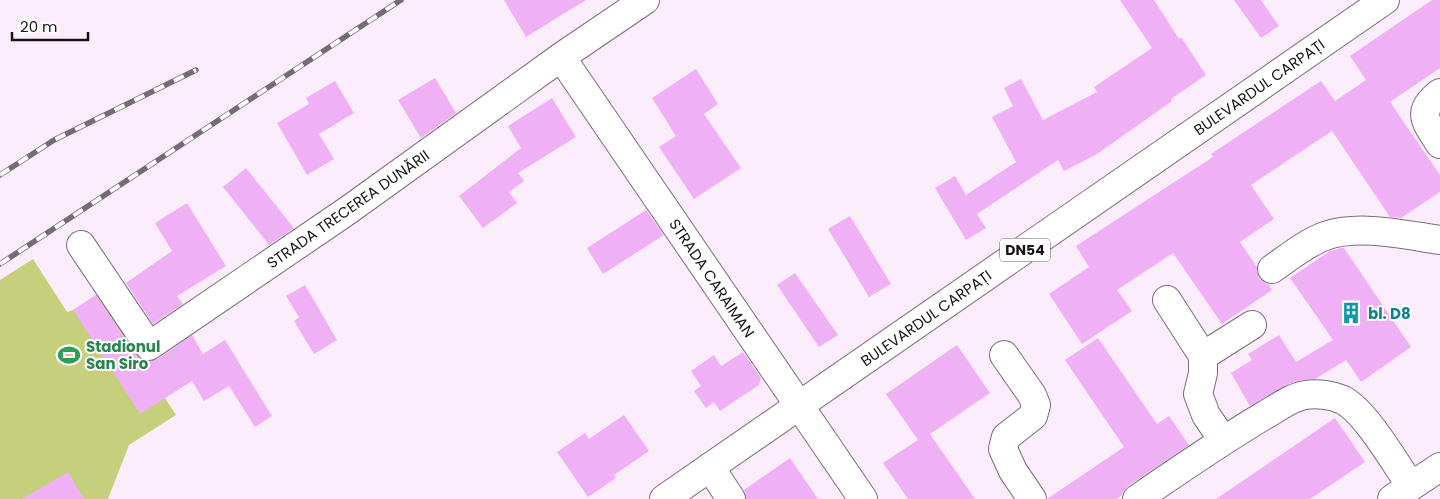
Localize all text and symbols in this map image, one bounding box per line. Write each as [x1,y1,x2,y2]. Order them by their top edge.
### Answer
scale bar [12,10,89,42]
text: 20 m [20,16,58,37]
street label: BULEVARDUL CARPAȚI [1189,34,1329,140]
street label: STRADA TRECEREA DUNĂRII [263,145,433,273]
street label: STRADA CARAIMAN [664,214,760,342]
road number: DN54 [1000,238,1050,262]
street label: BULEVARDUL CARPAȚI [856,265,996,371]
building icon: bl. D8 [1338,300,1364,326]
place label: bl. D8 [1368,303,1411,324]
place label: Stadionul San Siro [86,336,160,374]
sports icon: Stadionul San Siro [56,342,82,368]

